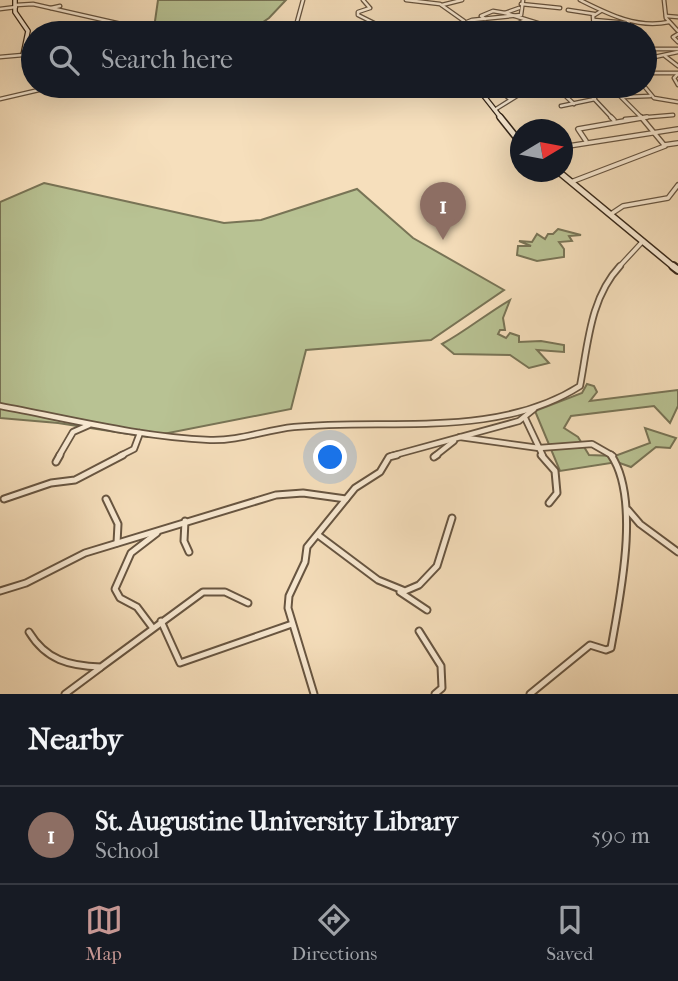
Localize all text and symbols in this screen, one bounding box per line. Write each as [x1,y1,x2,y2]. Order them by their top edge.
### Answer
search box [21,21,657,98]
icon: search [45,41,83,79]
text: Search here [101,44,233,75]
north arrow [510,119,573,182]
pin: 1 [420,182,466,240]
your location [313,440,347,474]
text: Nearby [28,722,123,757]
text: St. Augustine University Library [95,806,458,837]
text: 1 [47,822,55,849]
text: 590 m [591,822,650,849]
text: School [95,837,159,864]
tab: Map [85,901,123,965]
tab: Directions [292,901,377,965]
tab: Saved [546,901,593,965]

